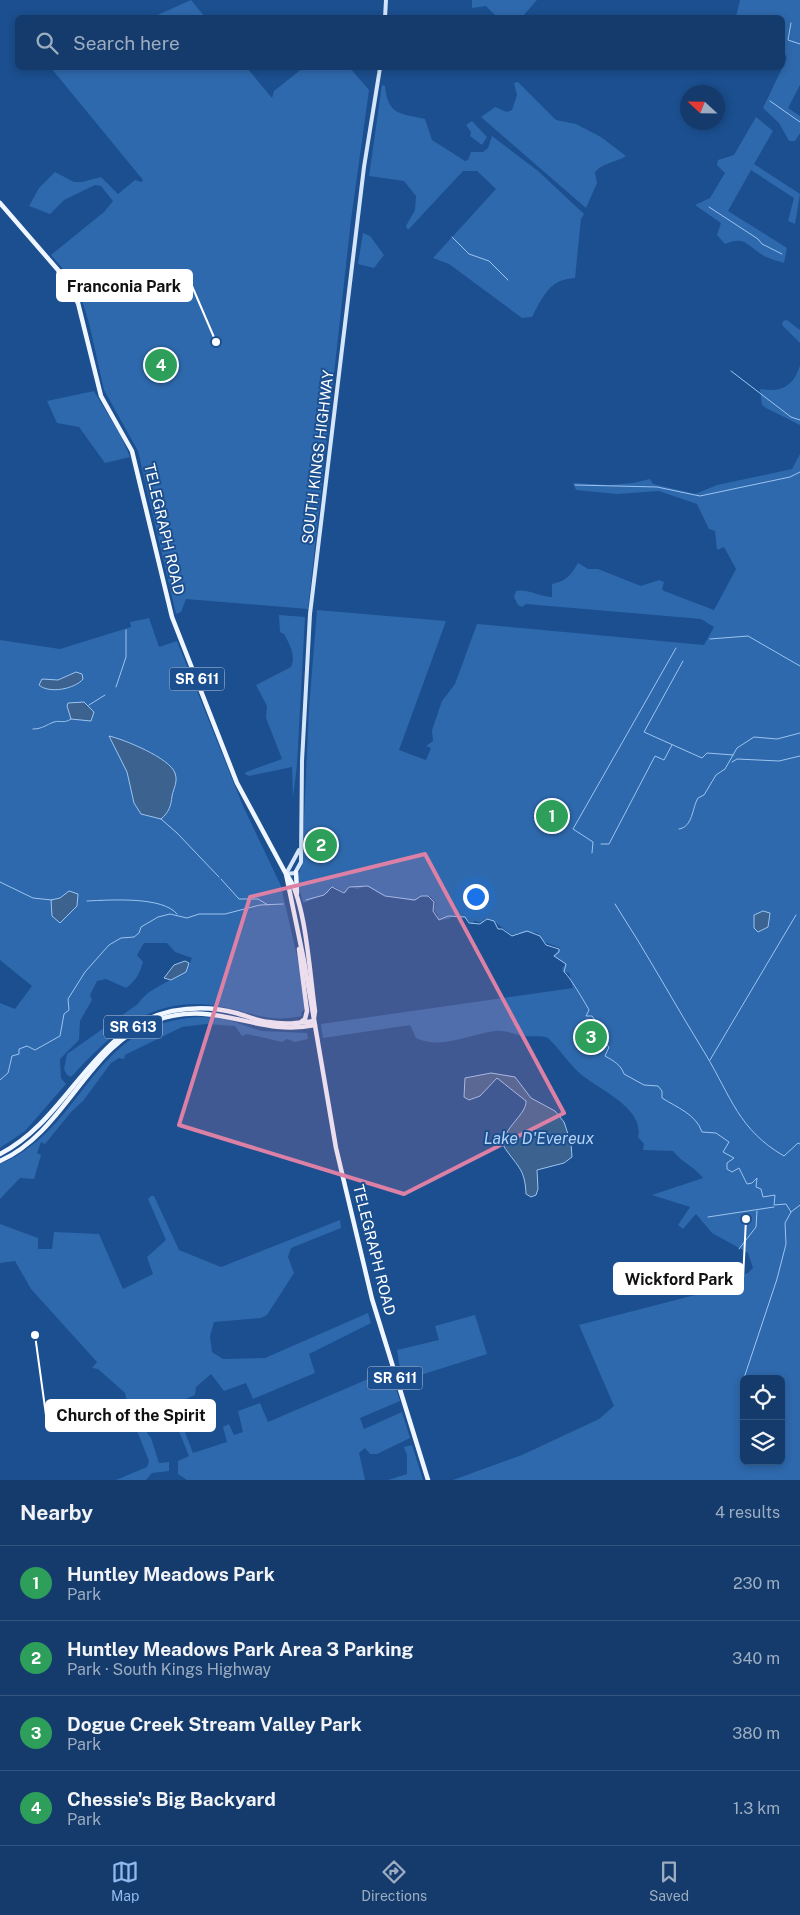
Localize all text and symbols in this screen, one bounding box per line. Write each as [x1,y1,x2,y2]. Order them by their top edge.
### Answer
search box [15,15,785,70]
icon: search [33,29,61,57]
text: Search here [73,32,180,54]
north arrow [680,85,725,130]
callout: Franconia Park [57,270,192,301]
text: Franconia Park [67,277,181,296]
pin: 4 [145,346,177,384]
street label: SOUTH KINGS HIGHWAY [298,369,337,545]
street label: TELEGRAPH ROAD [141,462,188,596]
road number: SR 611 [170,668,224,691]
pin: 1 [536,797,568,835]
pin: 2 [305,826,337,864]
your location [463,884,489,910]
road number: SR 613 [104,1016,162,1038]
pin: 3 [575,1018,607,1056]
water label: Lake D'Evereux [484,1129,595,1148]
street label: TELEGRAPH ROAD [350,1183,399,1317]
callout: Wickford Park [614,1263,743,1294]
text: Wickford Park [625,1270,733,1289]
road number: SR 611 [368,1366,422,1390]
map controls [740,1375,785,1465]
button: locate [740,1375,785,1420]
callout: Church of the Spirit [46,1400,215,1431]
text: Church of the Spirit [56,1406,206,1425]
button: layers [740,1420,785,1465]
text: Nearby [20,1500,93,1525]
text: 4 results [715,1503,780,1522]
text: Huntley Meadows Park [67,1563,275,1585]
text: 1 [33,1574,39,1593]
text: 230 m [733,1574,780,1593]
text: Park [67,1585,101,1604]
text: Huntley Meadows Park Area 3 Parking [67,1638,414,1660]
text: 2 [31,1649,41,1668]
text: 340 m [732,1649,780,1668]
text: Park · South Kings Highway [67,1660,271,1679]
text: Dogue Creek Stream Valley Park [67,1713,362,1735]
text: 3 [31,1724,41,1743]
text: 380 m [732,1724,780,1743]
text: Park [67,1735,101,1754]
text: Chessie's Big Backyard [67,1788,276,1810]
text: 4 [31,1799,41,1818]
text: 1.3 km [733,1799,780,1818]
text: Park [67,1810,101,1829]
tab: Map [111,1858,139,1904]
tab: Directions [361,1858,427,1904]
tab: Saved [649,1858,689,1904]

